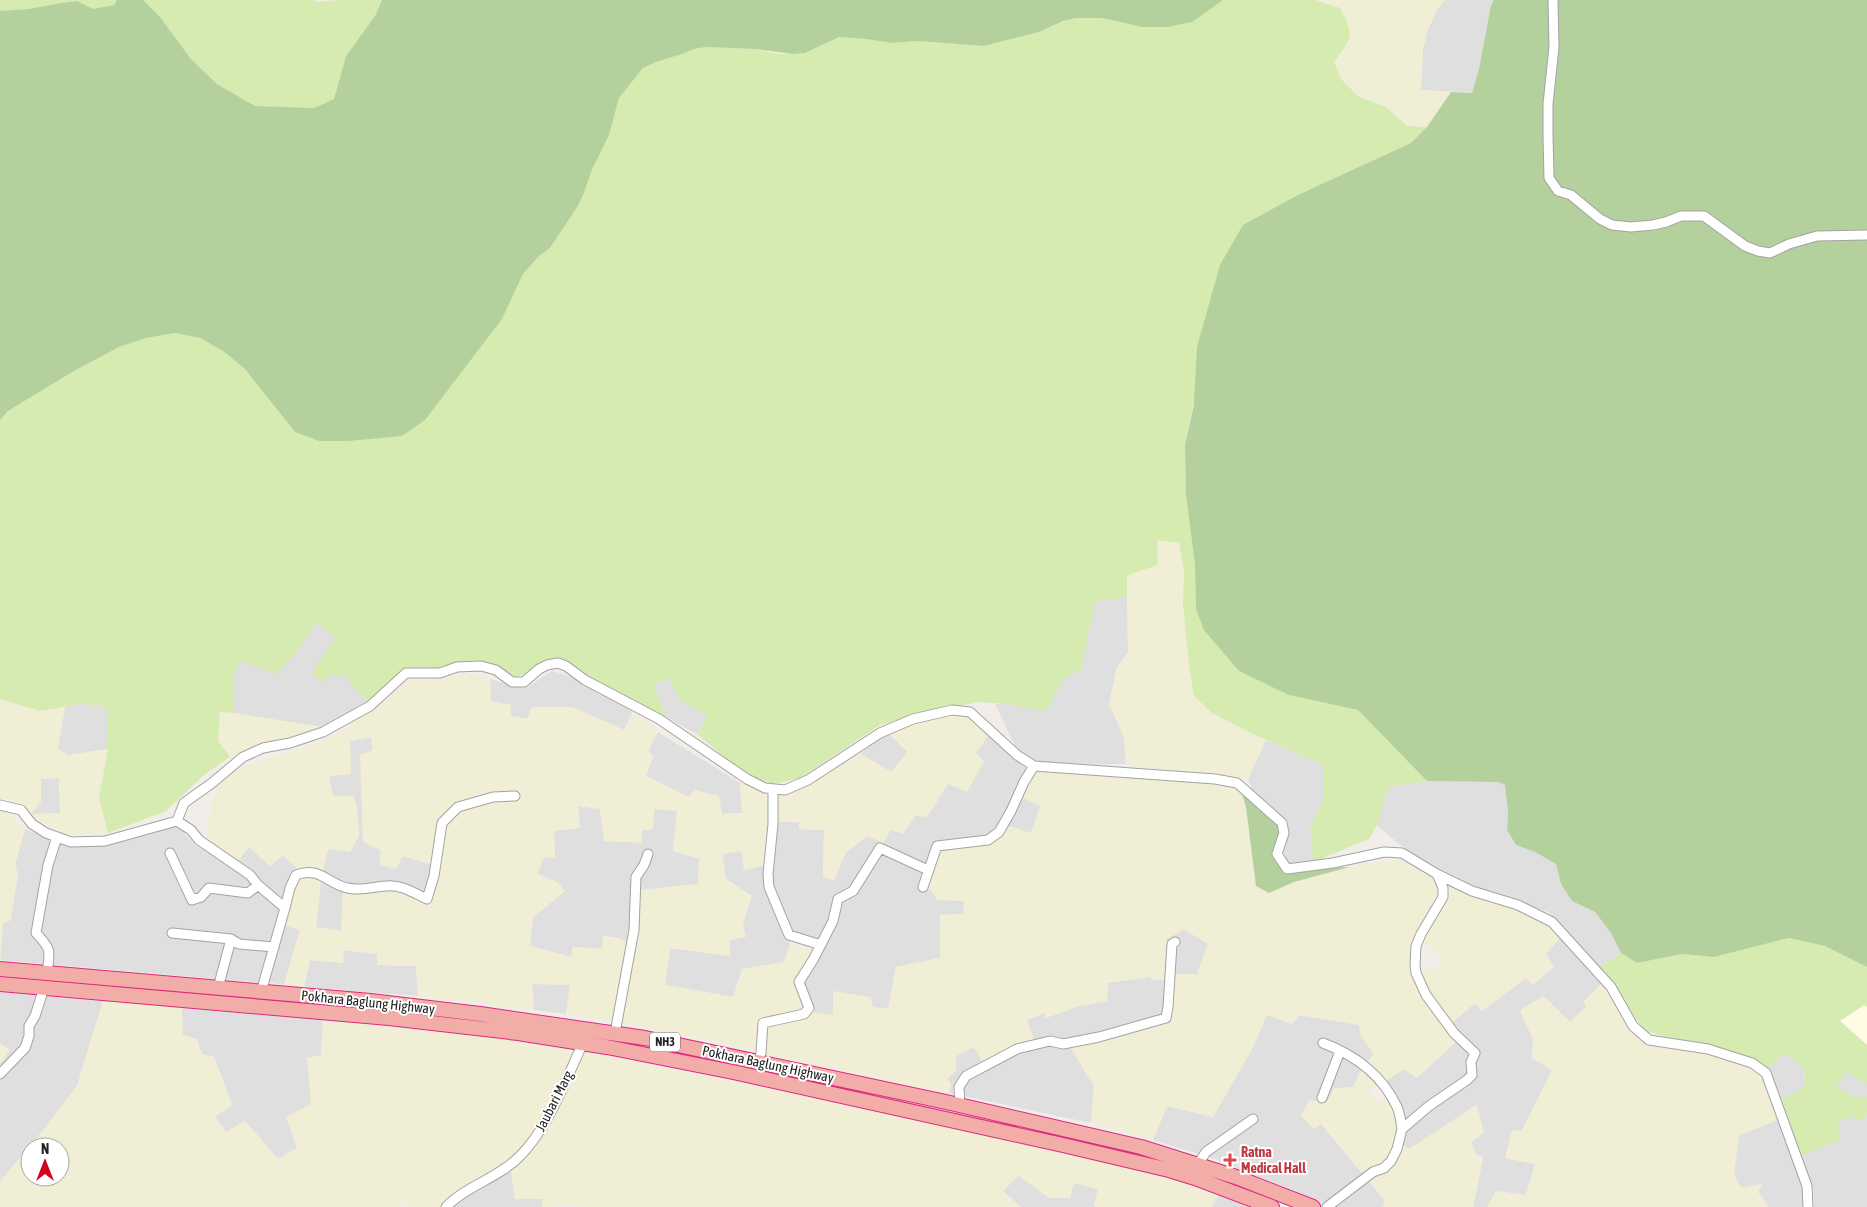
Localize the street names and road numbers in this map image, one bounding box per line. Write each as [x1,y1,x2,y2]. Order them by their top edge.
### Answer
street label: Pokhara Baglung Highway [300,987,436,1017]
road number: NH3 [650,1032,680,1052]
street label: Pokhara Baglung Highway [701,1042,835,1086]
street label: Jaubari Marg [532,1068,576,1134]

